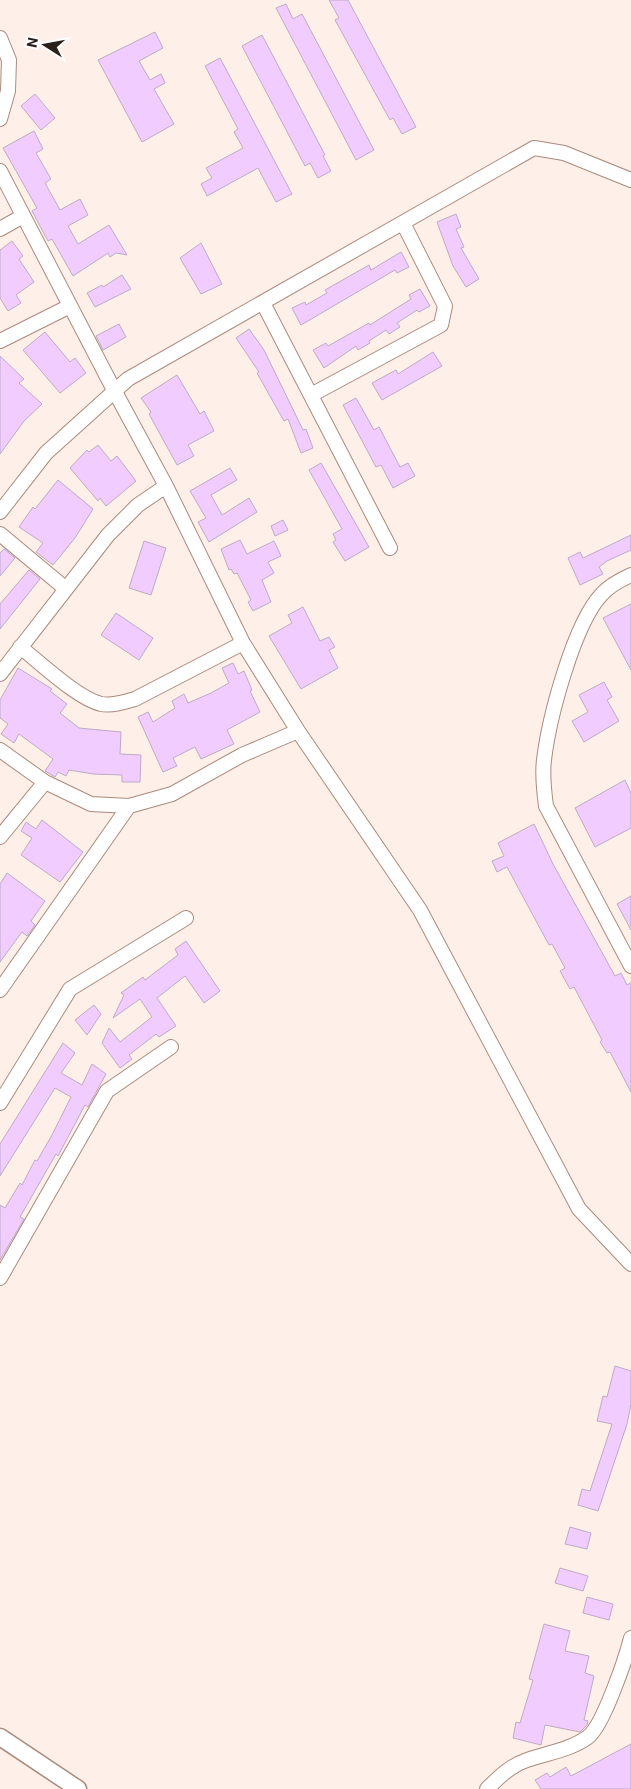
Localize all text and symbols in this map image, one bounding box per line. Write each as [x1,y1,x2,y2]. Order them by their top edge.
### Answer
north arrow [20,20,70,70]
text: N [23,36,41,49]

